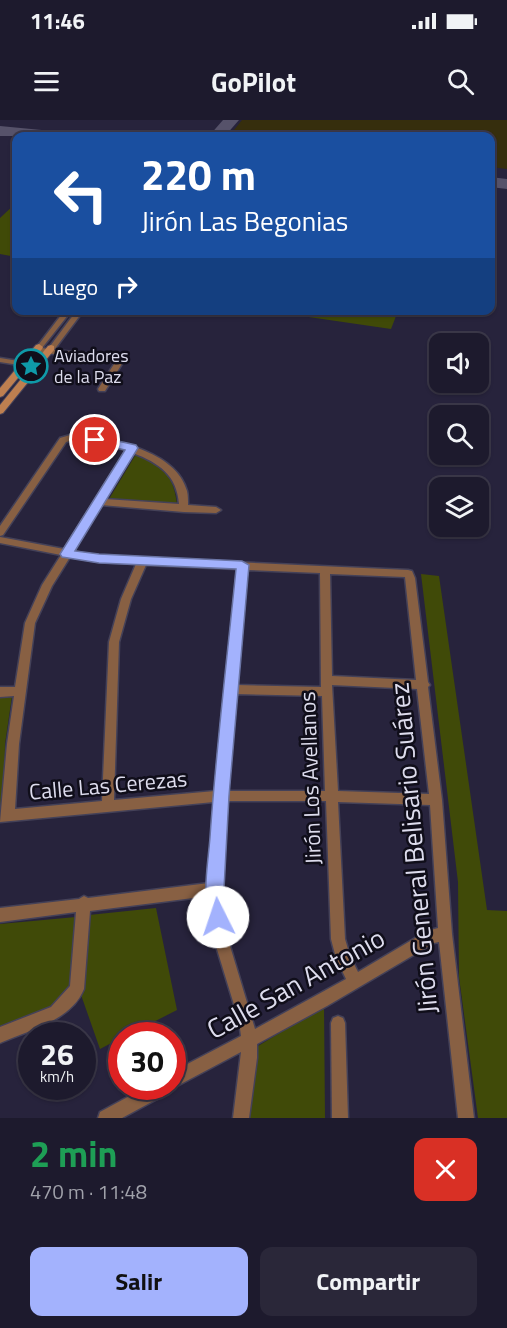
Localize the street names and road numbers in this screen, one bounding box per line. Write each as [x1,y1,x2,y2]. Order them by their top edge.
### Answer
street label: Jirón General Belisario Suárez [378,681,447,1015]
street label: Jirón Los Avellanos [290,691,330,865]
street label: Calle Las Cerezas [28,761,188,809]
street label: Calle San Antonio [199,917,392,1049]

